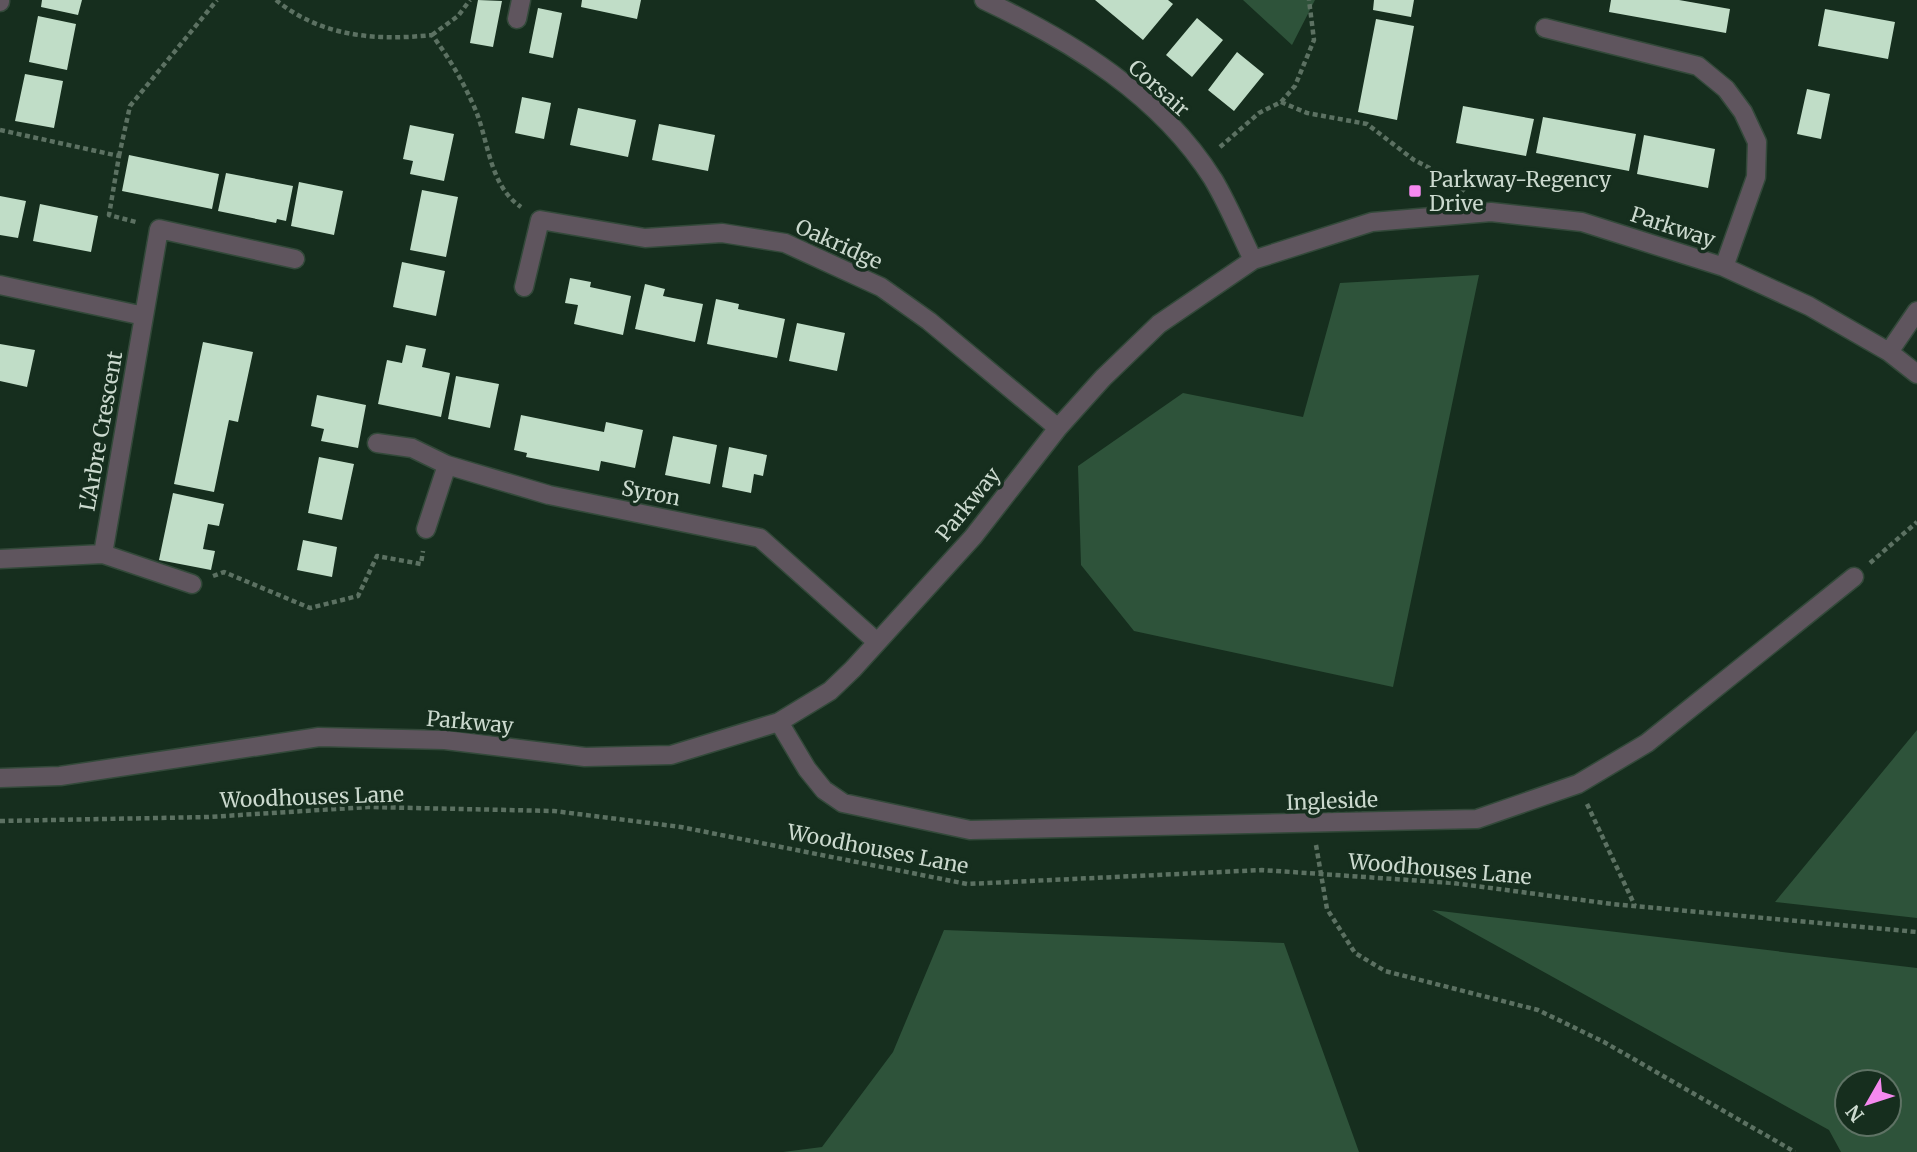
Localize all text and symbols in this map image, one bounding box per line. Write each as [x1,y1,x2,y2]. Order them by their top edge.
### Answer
street label: Corsair [1123,54,1195,122]
place label: Parkway-Regency Drive [1429,166,1612,217]
marker: Parkway-Regency Drive [1407,183,1423,199]
street label: Parkway [1627,201,1719,254]
street label: Oakridge [791,213,887,275]
street label: L'Arbre Crescent [74,349,128,513]
street label: Parkway [930,461,1006,546]
street label: Syron [619,474,683,512]
street label: Parkway [425,705,516,739]
street label: Woodhouses Lane [219,780,404,814]
street label: Ingleside [1286,786,1378,816]
street label: Woodhouses Lane [784,818,971,880]
street label: Woodhouses Lane [1346,847,1533,890]
north arrow [1833,1068,1903,1138]
text: N [1841,1100,1869,1127]

